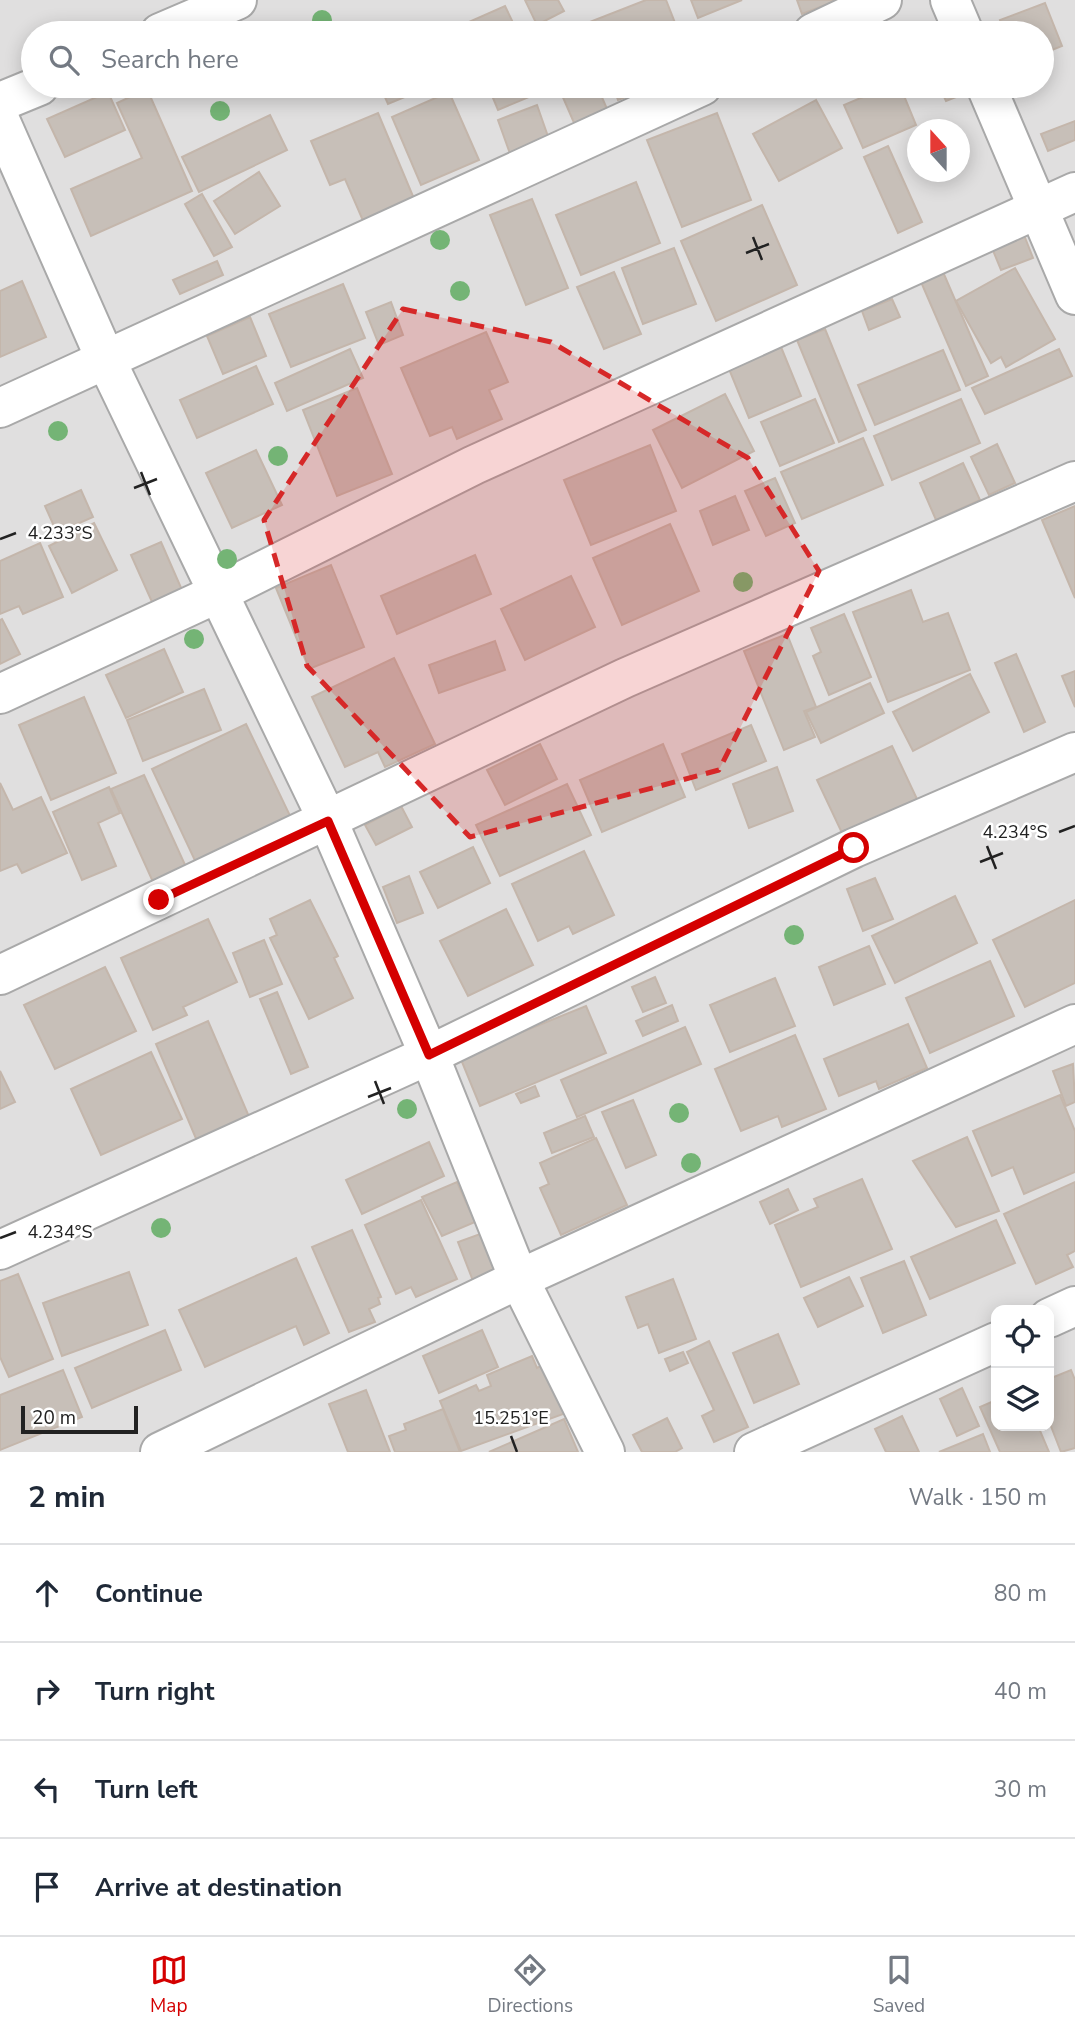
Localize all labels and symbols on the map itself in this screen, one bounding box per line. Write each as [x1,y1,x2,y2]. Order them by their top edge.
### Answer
north arrow [907,119,970,182]
text: 4.233°S [27,521,93,545]
text: 4.234°S [982,820,1048,844]
route start [838,832,869,863]
route end [143,884,174,915]
text: 4.234°S [27,1220,93,1244]
scale bar [21,1403,138,1435]
text: 15.251°E [473,1406,549,1430]

